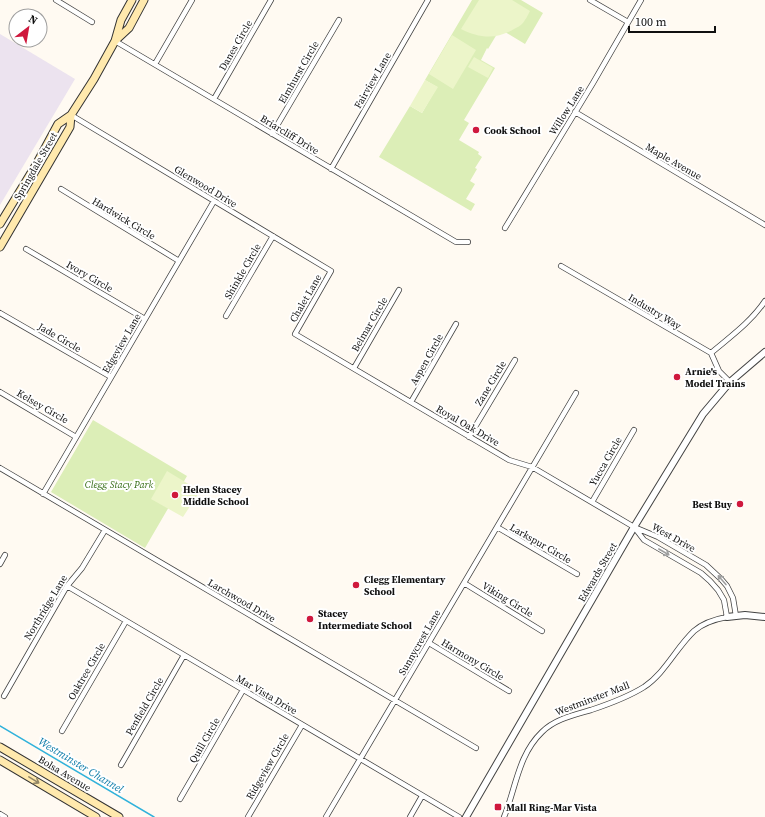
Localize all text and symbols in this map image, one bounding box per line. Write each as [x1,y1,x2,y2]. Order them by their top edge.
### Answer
north arrow [8,8,48,48]
scale bar [629,8,715,34]
text: N [26,11,40,28]
text: 100 m [635,14,667,30]
street label: Danes Circle [216,18,255,73]
street label: Elmhurst Circle [275,39,322,106]
street label: Fairview Lane [351,50,394,111]
street label: Willow Lane [546,83,587,137]
street label: Briarcliff Drive [258,112,322,157]
place label: Cook School [484,124,541,137]
marker: Cook School [471,125,481,135]
street label: Springdale Street [11,129,60,202]
street label: Maple Avenue [643,140,704,183]
street label: Glenwood Drive [172,163,240,210]
street label: Hardwick Circle [90,194,158,243]
street label: Shinkle Circle [221,241,264,301]
street label: Ivory Circle [64,258,115,295]
street label: Chalet Lane [286,272,324,325]
street label: Industry Way [626,291,684,333]
street label: Belmar Circle [349,295,390,354]
street label: Edgeview Lane [99,311,144,375]
street label: Jade Circle [35,319,84,355]
street label: Aspen Circle [407,331,446,387]
street label: Zane Circle [472,358,509,408]
place label: Arnie's Model Trains [685,365,746,390]
marker: Arnie's Model Trains [672,372,682,382]
street label: Kelsey Circle [15,386,71,426]
street label: Royal Oak Drive [434,402,502,449]
street label: Yucca Circle [586,434,625,488]
park label: Clegg Stacy Park [85,478,153,491]
place label: Helen Stacey Middle School [183,483,249,508]
marker: Helen Stacey Middle School [170,490,180,500]
place label: Best Buy [692,498,733,511]
marker: Best Buy [735,499,745,509]
street label: West Drive [650,520,698,555]
street label: Larkspur Circle [508,521,574,566]
street label: Edwards Street [575,540,620,604]
one-way arrow [658,548,670,556]
street label: Northridge Lane [21,572,70,642]
place label: Clegg Elementary School [364,573,446,598]
one-way arrow [718,575,727,586]
street label: Larchwood Drive [206,576,278,625]
street label: Viking Circle [480,579,536,620]
marker: Clegg Elementary School [351,580,361,590]
place label: Stacey Intermediate School [318,607,412,632]
street label: Sunnycrest Lane [395,607,444,677]
marker: Stacey Intermediate School [305,614,315,624]
street label: Harmony Circle [439,636,506,683]
street label: Oaktree Circle [65,640,108,702]
street label: Mar Vista Drive [234,672,300,717]
street label: Penfield Circle [123,675,166,738]
street label: Westminster Mall [553,678,631,719]
street label: Quill Circle [186,715,223,765]
street label: Ridgeview Circle [243,731,292,802]
water label: Westminster Channel [35,734,127,797]
street label: Bolsa Avenue [36,753,93,794]
one-way arrow [28,777,40,785]
place label: Mall Ring-Mar Vista [506,801,597,814]
marker: Mall Ring-Mar Vista [493,802,503,812]

